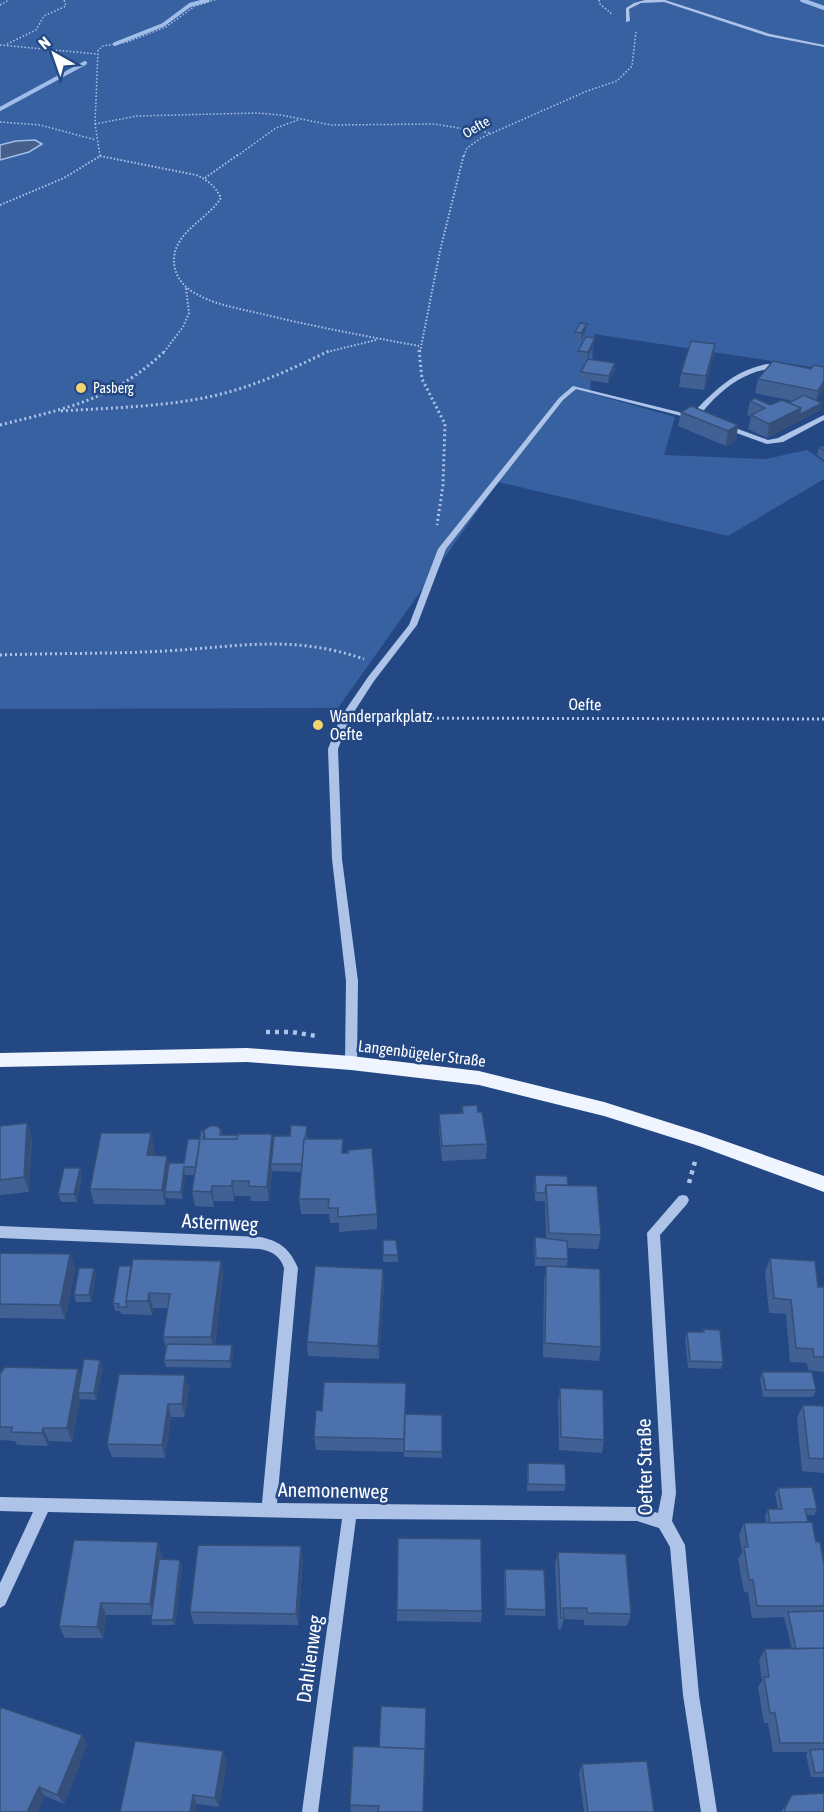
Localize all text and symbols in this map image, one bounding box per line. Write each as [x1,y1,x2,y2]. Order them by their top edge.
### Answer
north arrow [24,24,84,84]
text: N [35,33,54,52]
street label: Oefte [460,113,492,141]
place label: Pasberg [93,380,134,396]
marker: Pasberg [74,381,88,395]
street label: Oefte [568,695,602,713]
place label: Wanderparkplatz Oefte [330,707,433,743]
marker: Wanderparkplatz Oefte [311,718,325,732]
street label: Langenbügeler Straße [357,1036,487,1071]
street label: Asternweg [181,1209,259,1236]
street label: Oefter Straße [632,1418,656,1516]
street label: Anemonenweg [278,1478,389,1502]
street label: Dahlienweg [291,1613,327,1704]

